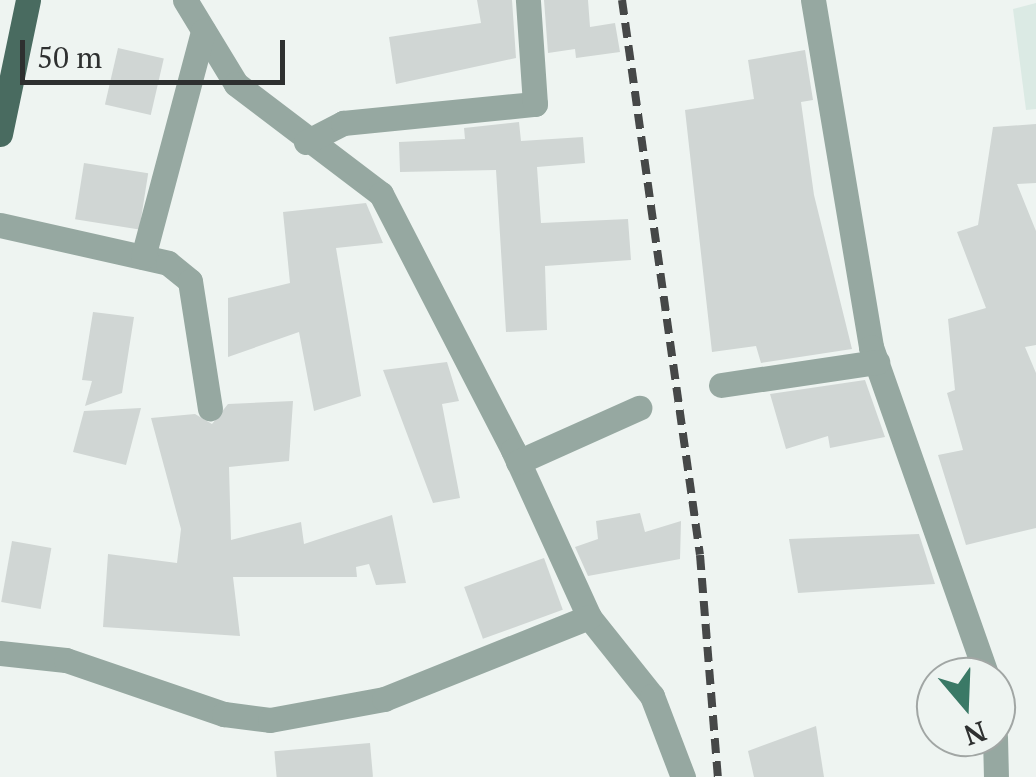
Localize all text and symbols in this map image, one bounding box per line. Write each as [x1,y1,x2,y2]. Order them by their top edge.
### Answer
scale bar [25,20,290,82]
text: 50 m [37,37,102,77]
north arrow [916,657,1016,757]
text: N [959,713,991,755]

